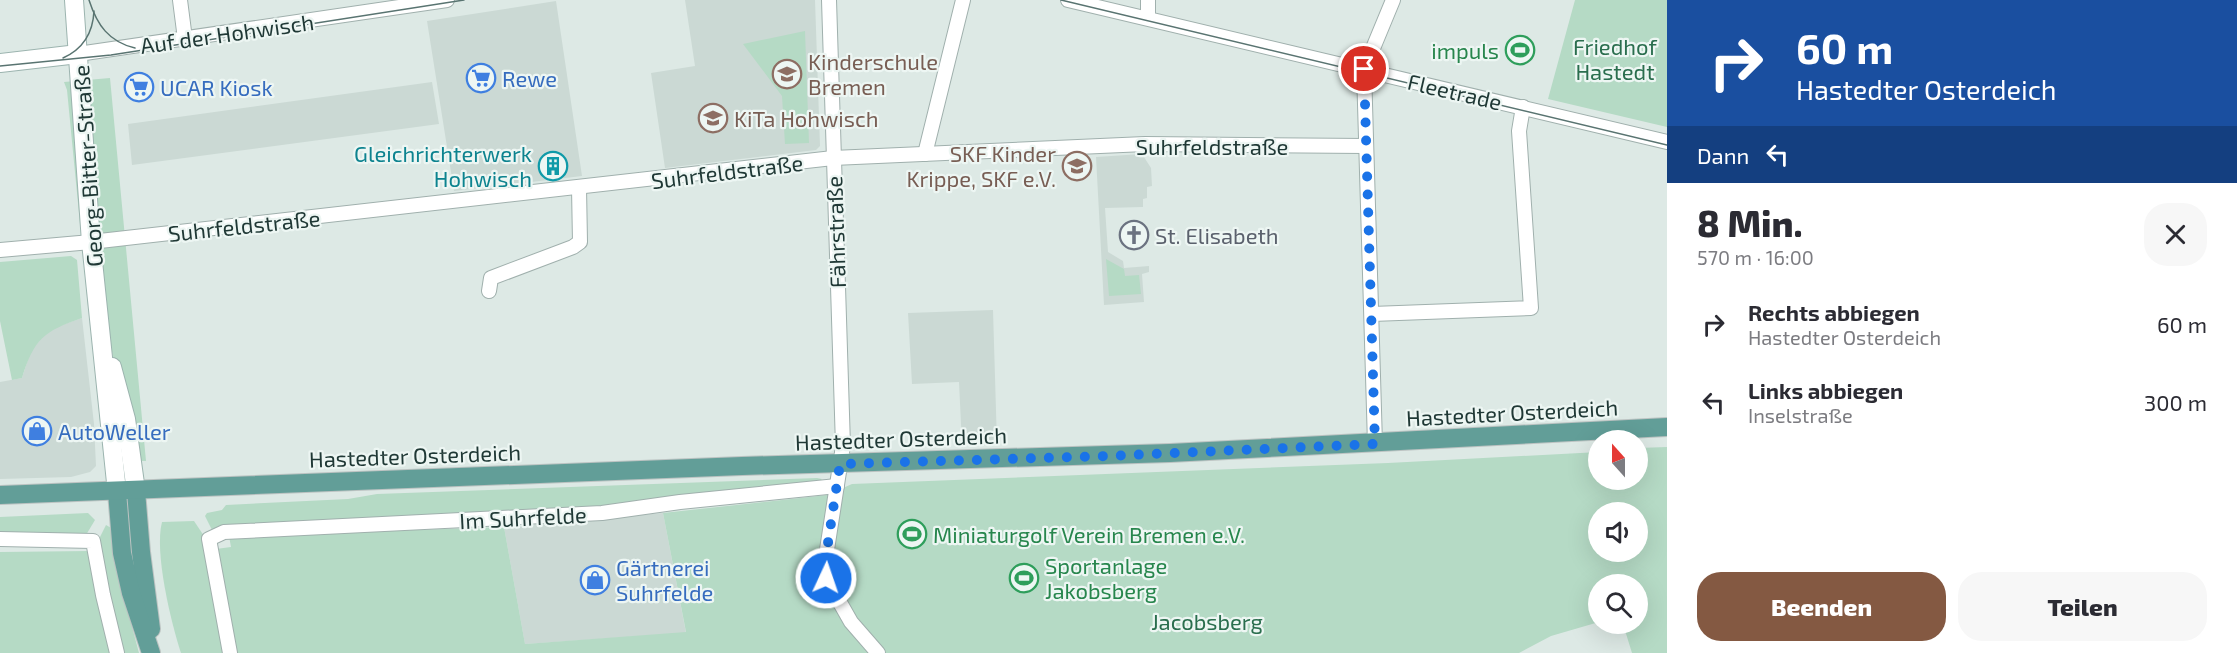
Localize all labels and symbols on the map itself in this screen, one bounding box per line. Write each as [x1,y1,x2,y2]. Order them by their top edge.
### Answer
street label: Auf der Hohwisch [139,8,315,58]
park label: Friedhof Hastedt [1573,33,1658,84]
sports icon: impuls [1504,34,1536,66]
place label: impuls [1431,37,1499,63]
pin [1338,43,1389,94]
place label: Kinderschule Bremen [808,48,938,99]
school or university icon: Kinderschule Bremen [771,58,803,90]
supermarket icon: Rewe [465,62,497,94]
street label: Georg-Bitter-Straße [67,64,107,268]
place label: Rewe [502,65,557,91]
street label: Fleetrade [1405,68,1505,114]
supermarket icon: UCAR Kiosk [123,71,155,103]
place label: UCAR Kiosk [160,74,273,100]
school or university icon: KiTa Hohwisch [697,102,729,134]
place label: KiTa Hohwisch [734,105,878,131]
street label: Suhrfeldstraße [1136,133,1288,159]
place label: Gleichrichterwerk Hohwisch [354,140,532,191]
place label: SKF Kinder Krippe, SKF e.V. [906,140,1056,191]
street label: Suhrfeldstraße [650,149,804,193]
building icon: Gleichrichterwerk Hohwisch [537,150,569,182]
school or university icon: SKF Kinder Krippe, SKF e.V. [1061,150,1093,182]
street label: Fährstraße [820,175,850,289]
street label: Suhrfeldstraße [167,204,321,246]
church icon: St. Elisabeth [1118,219,1150,251]
place label: St. Elisabeth [1155,222,1279,248]
street label: Hastedter Osterdeich [1405,393,1619,431]
shop icon: AutoWeller [21,415,53,447]
place label: AutoWeller [58,418,171,444]
street label: Hastedter Osterdeich [794,421,1008,455]
north arrow [1588,430,1648,490]
street label: Hastedter Osterdeich [308,438,522,472]
street label: Im Suhrfelde [459,501,587,533]
sports icon: Miniaturgolf Verein Bremen e.V. [896,518,928,550]
place label: Miniaturgolf Verein Bremen e.V. [933,521,1245,547]
position arrow [794,546,858,610]
place label: Sportanlage Jakobsberg [1045,552,1167,603]
place label: Gärtnerei Suhrfelde [616,554,713,605]
sports icon: Sportanlage Jakobsberg [1008,562,1040,594]
shop icon: Gärtnerei Suhrfelde [579,564,611,596]
park label: Jacobsberg [1151,608,1263,634]

